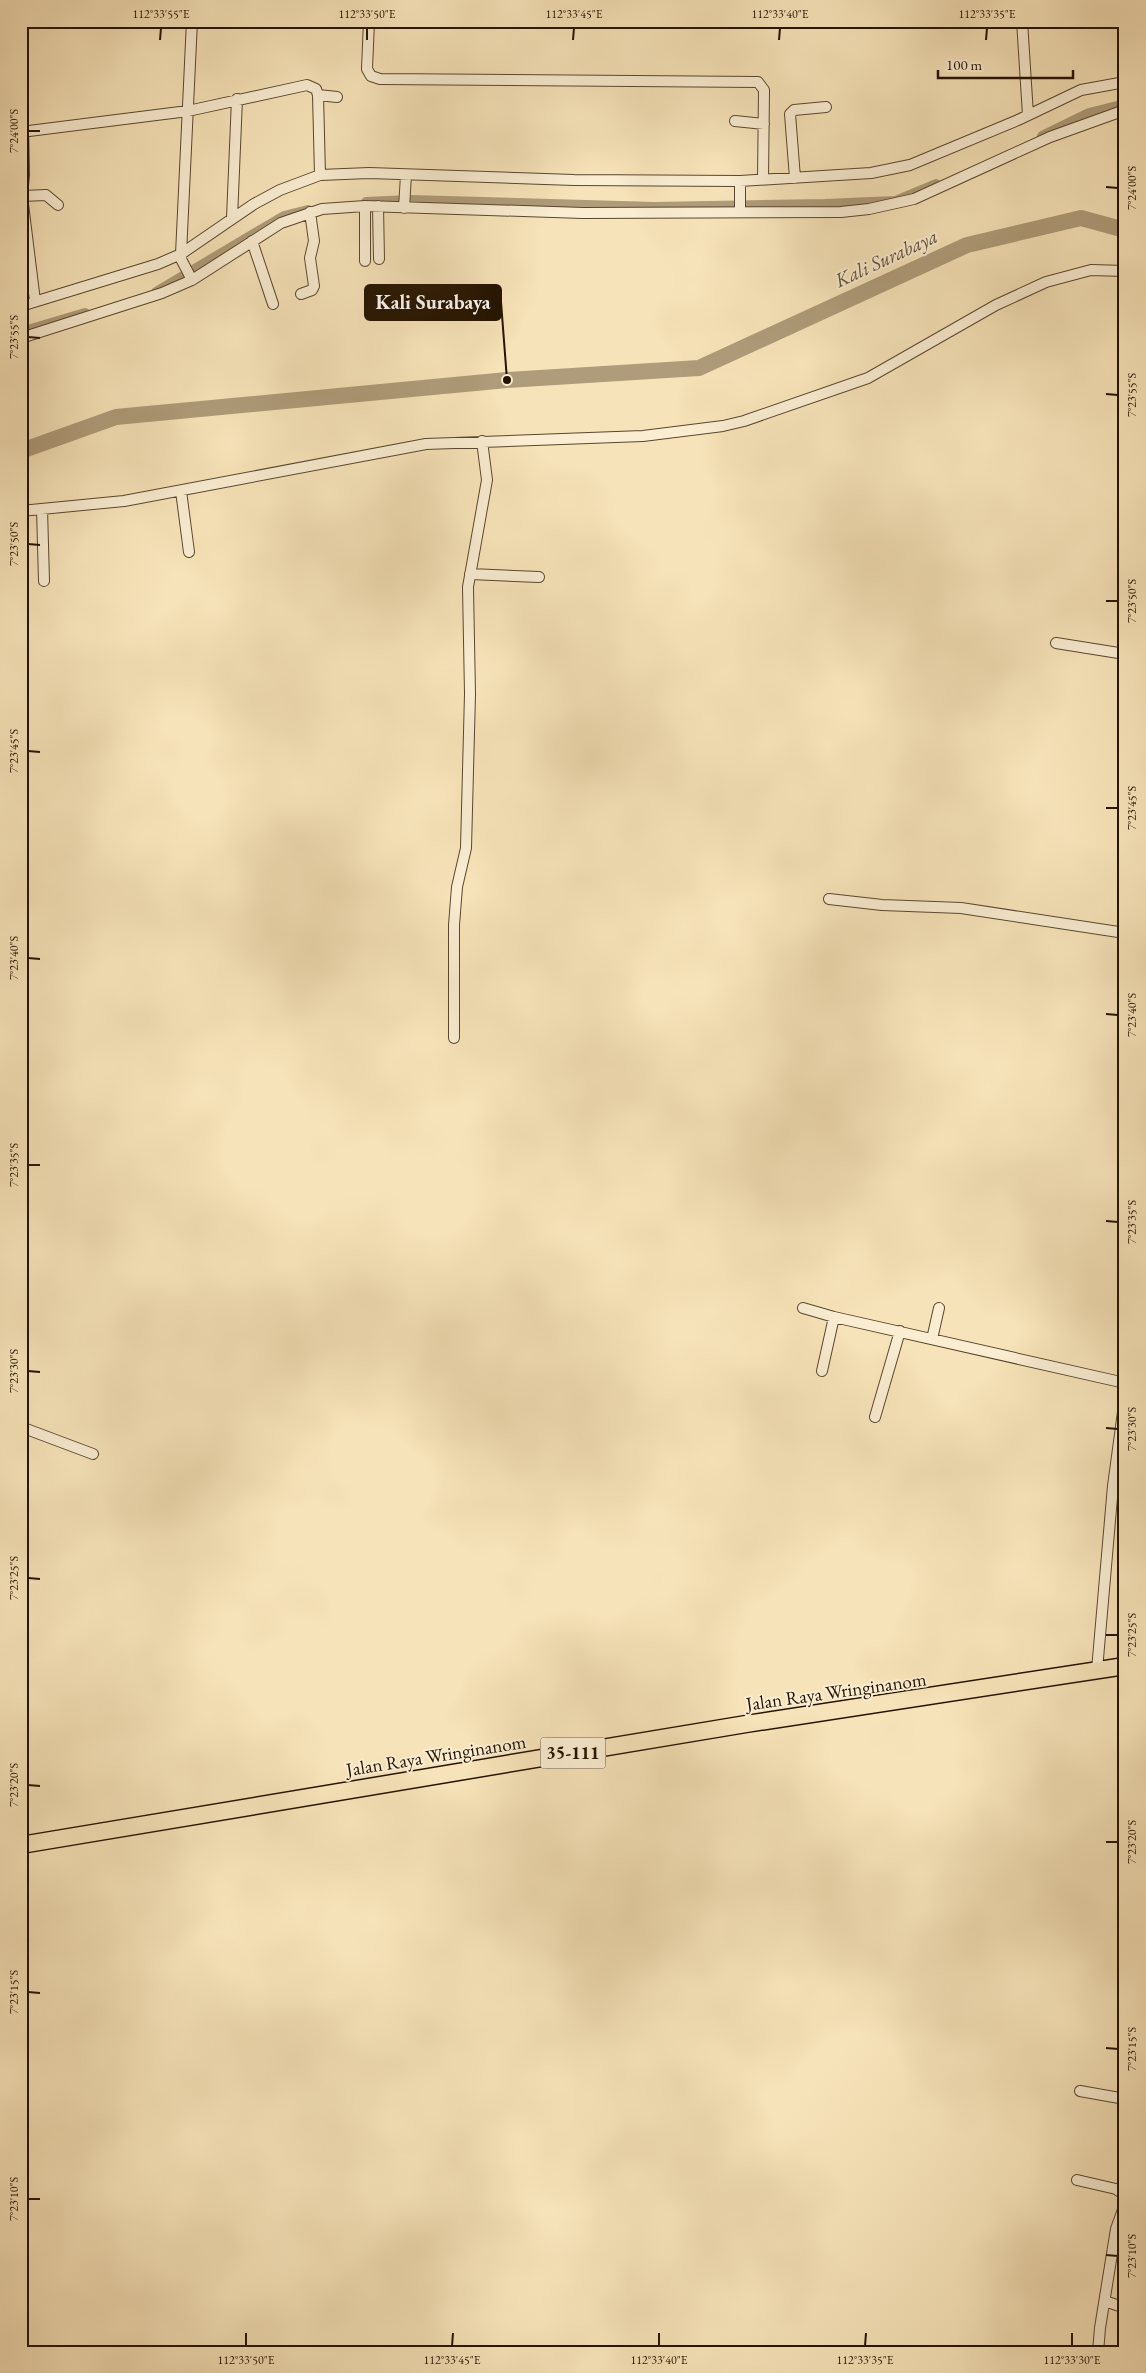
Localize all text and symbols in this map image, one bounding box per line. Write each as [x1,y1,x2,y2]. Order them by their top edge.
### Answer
text: 112°33'55"E [133,6,190,22]
text: 112°33'50"E [339,6,396,22]
text: 112°33'45"E [546,6,603,22]
text: 112°33'40"E [752,6,809,22]
text: 112°33'35"E [959,6,1016,22]
scale bar [938,48,1074,80]
text: 100 m [946,55,983,74]
text: 7°24'00"S [6,108,22,153]
text: 7°24'00"S [1124,165,1140,210]
water label: Kali Surabaya [829,223,942,294]
callout: Kali Surabaya [365,285,501,320]
text: Kali Surabaya [375,289,491,315]
text: 7°23'55"S [6,314,22,359]
text: 7°23'55"S [1124,372,1140,417]
text: 7°23'50"S [6,521,22,566]
text: 7°23'50"S [1124,578,1140,623]
text: 7°23'45"S [6,728,22,773]
text: 7°23'45"S [1124,785,1140,830]
text: 7°23'40"S [6,935,22,980]
text: 7°23'40"S [1124,992,1140,1037]
text: 7°23'35"S [6,1142,22,1187]
text: 7°23'35"S [1124,1199,1140,1244]
text: 7°23'30"S [6,1348,22,1393]
text: 7°23'30"S [1124,1406,1140,1451]
text: 7°23'25"S [6,1555,22,1600]
text: 7°23'25"S [1124,1612,1140,1657]
street label: Jalan Raya Wringinanom [742,1666,928,1717]
street label: Jalan Raya Wringinanom [342,1729,528,1782]
road number: 35-111 [540,1738,606,1769]
text: 7°23'20"S [6,1762,22,1807]
text: 7°23'20"S [1124,1819,1140,1864]
text: 7°23'15"S [6,1969,22,2014]
text: 7°23'15"S [1124,2026,1140,2071]
text: 7°23'10"S [6,2176,22,2221]
text: 7°23'10"S [1124,2233,1140,2278]
text: 112°33'50"E [218,2352,275,2368]
text: 112°33'45"E [424,2352,481,2368]
text: 112°33'40"E [631,2352,688,2368]
text: 112°33'35"E [837,2352,894,2368]
text: 112°33'30"E [1044,2352,1101,2368]

